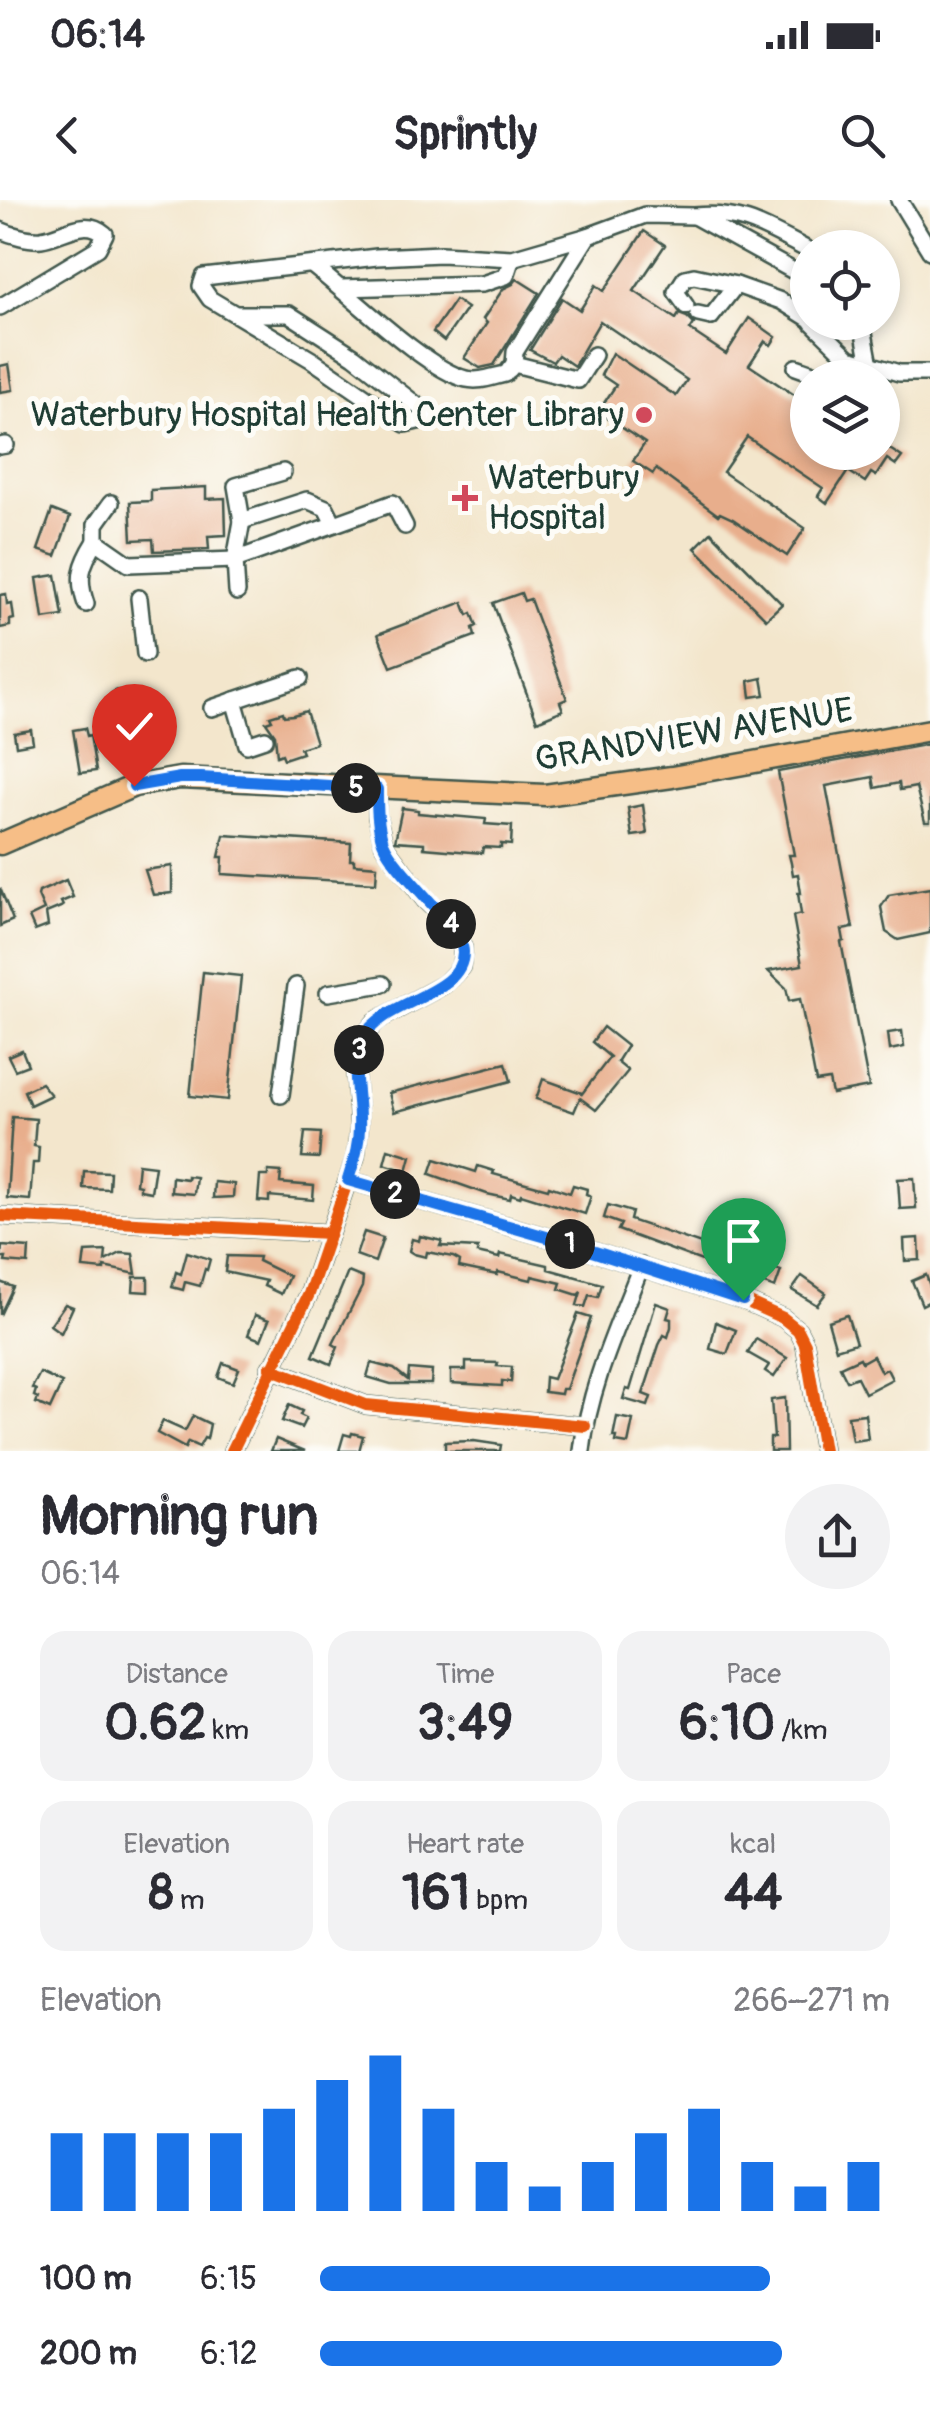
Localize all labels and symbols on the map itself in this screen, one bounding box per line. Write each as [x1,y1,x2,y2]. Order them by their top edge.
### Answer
place label: Waterbury Hospital Health Center Library [30,393,624,437]
marker: Waterbury Hospital Health Center Library [633,404,655,426]
place label: Waterbury Hospital [488,456,639,540]
marker: Waterbury Hospital [452,485,478,511]
pin [92,684,177,787]
street label: GRANDVIEW AVENUE [532,688,856,782]
pin: 5 [331,763,381,813]
pin: 4 [426,899,476,949]
pin: 3 [334,1025,384,1075]
pin: 2 [370,1169,420,1219]
pin [701,1198,786,1301]
pin: 1 [545,1219,595,1269]

